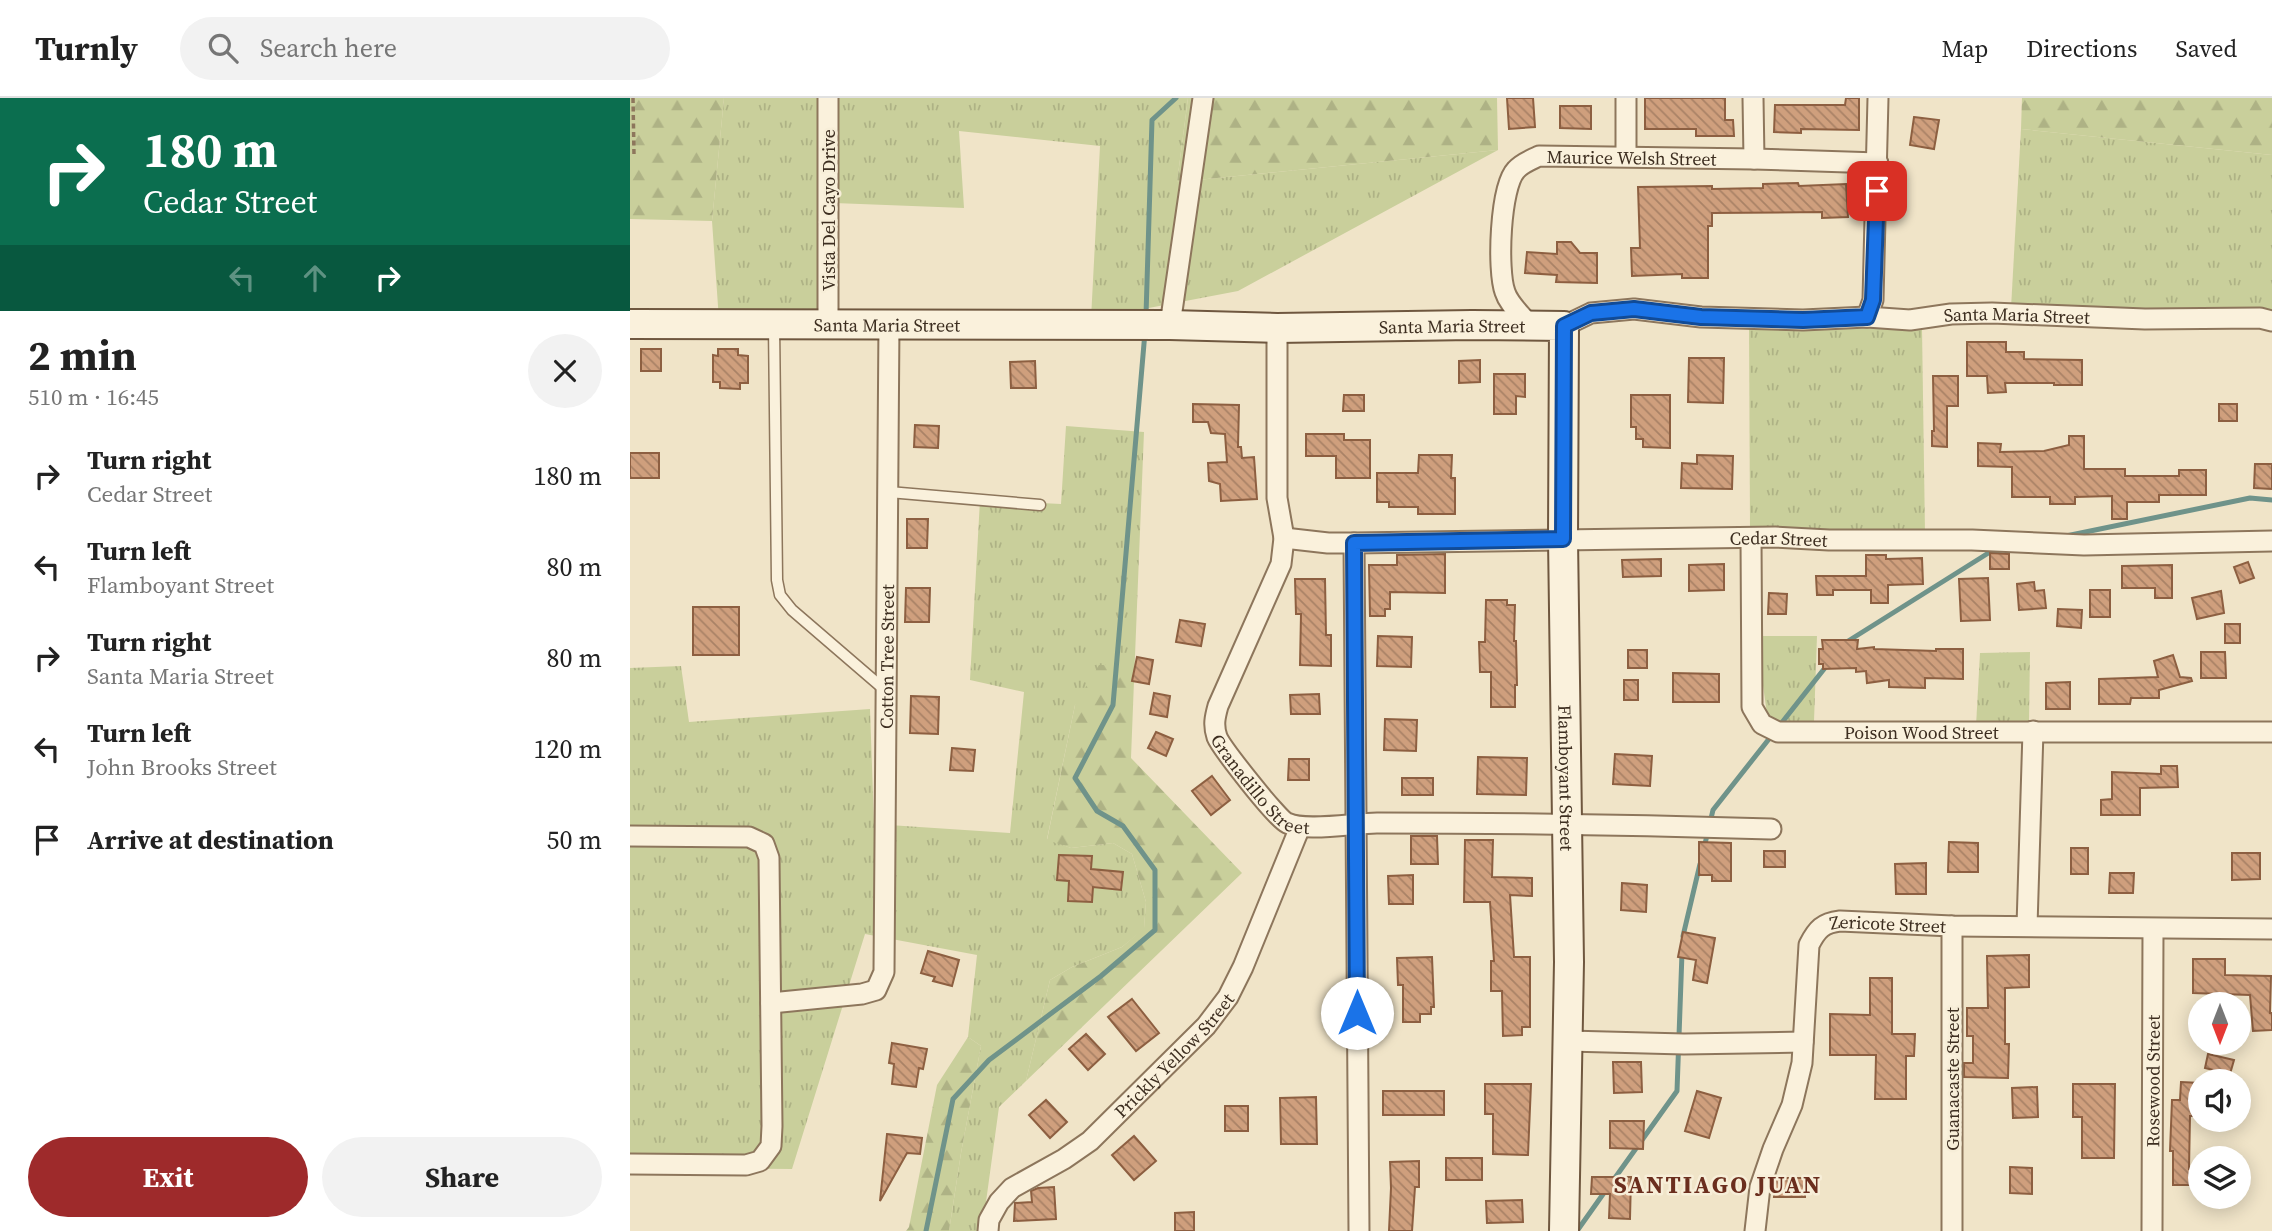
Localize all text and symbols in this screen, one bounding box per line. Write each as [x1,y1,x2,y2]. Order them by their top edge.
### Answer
search box [180,17,670,80]
text: Turnly [35,26,138,71]
icon: search [204,29,242,67]
text: Search here [260,30,397,66]
text: Map [1941,32,1988,65]
text: Directions [2026,32,2137,65]
text: Saved [2175,32,2237,65]
text: 180 m [143,116,278,183]
icon: right [28,126,119,217]
street label: Vista Del Cayo Drive [816,129,841,291]
street label: Maurice Welsh Street [1546,144,1717,171]
pin [1847,161,1907,221]
icon: arrive [1858,172,1896,210]
text: Cedar Street [143,180,317,224]
icon: left [223,259,261,297]
icon: ahead [296,259,334,297]
icon: right [369,259,407,297]
street label: Santa Maria Street [1942,301,2090,329]
street label: Santa Maria Street [814,312,960,337]
street label: Santa Maria Street [1379,312,1525,339]
text: 2 min [28,326,137,384]
button: close [528,334,602,408]
text: 510 m · 16:45 [28,381,159,413]
text: Turn right [87,442,211,478]
icon: right [28,457,66,495]
text: 180 m [534,458,602,494]
text: Cedar Street [87,478,212,510]
street label: Cedar Street [1729,524,1828,552]
text: Turn left [87,533,191,569]
icon: left [28,548,66,586]
text: 80 m [547,549,602,585]
text: Flamboyant Street [87,569,274,601]
street label: Cotton Tree Street [873,584,899,729]
text: Turn right [87,624,211,660]
icon: right [28,639,66,677]
text: 80 m [547,640,602,676]
text: Santa Maria Street [87,660,274,692]
street label: Flamboyant Street [1553,704,1580,851]
text: Turn left [87,715,191,751]
street label: Poison Wood Street [1844,720,1999,745]
street label: Granadillo Street [1205,729,1310,839]
icon: left [28,730,66,768]
text: 120 m [534,731,602,767]
text: John Brooks Street [87,751,277,783]
icon: arrive [28,821,66,859]
text: Arrive at destination [87,822,334,858]
text: 50 m [547,822,602,858]
street label: Zericote Street [1827,908,1947,938]
position arrow [1320,976,1394,1050]
street label: Prickly Yellow Street [1108,987,1239,1123]
north arrow [2188,992,2250,1055]
map controls [2188,992,2251,1209]
street label: Guanacaste Street [1940,1007,1965,1151]
street label: Rosewood Street [2140,1015,2165,1147]
button: sound [2188,1069,2251,1132]
button: Exit [28,1137,308,1217]
button: Share [322,1137,602,1217]
button: layers [2188,1146,2251,1209]
district label: SANTIAGO JUAN [1614,1168,1822,1201]

